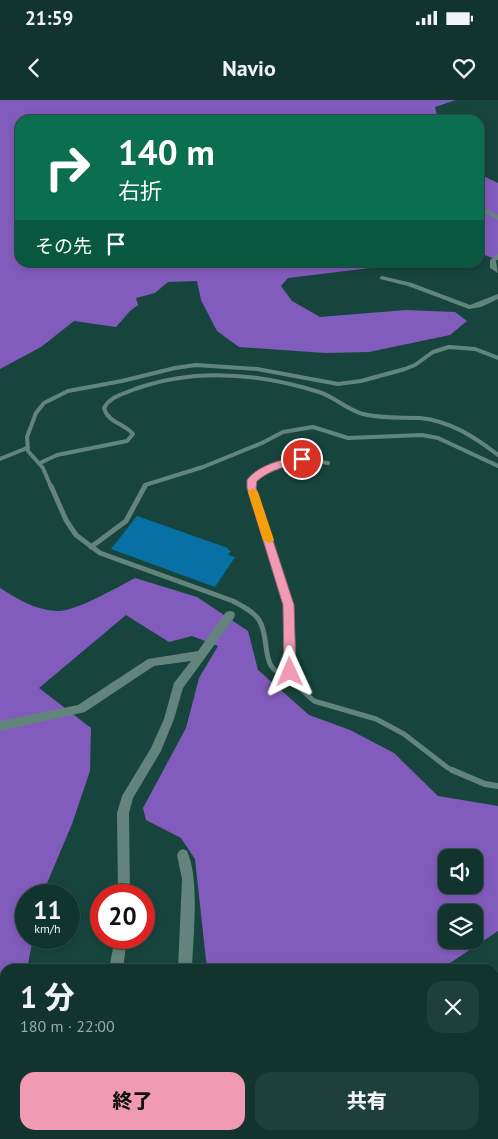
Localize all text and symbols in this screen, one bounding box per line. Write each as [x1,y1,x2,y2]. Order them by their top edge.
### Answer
text: 21:59 [25,6,73,30]
icon: back [20,54,48,82]
text: Navio [222,54,276,82]
icon: heart [450,54,478,82]
text: 140 m [118,129,215,175]
icon: right [35,135,100,200]
text: 右折 [118,177,162,205]
icon: arrive [102,230,130,258]
text: その先 [35,234,92,258]
pin [281,438,323,480]
icon: arrive [288,445,316,473]
position arrow [263,645,315,697]
map controls [438,849,483,949]
button: sound [438,849,483,894]
speed limit sign: 20 [90,884,155,949]
text: 11 [33,894,62,926]
button: layers [438,904,483,949]
text: km/h [34,921,61,936]
text: 1 分 [20,977,75,1016]
button: close [427,981,479,1033]
text: 180 m · 22:00 [20,1016,115,1036]
button: 終了 [20,1072,245,1130]
button: 共有 [255,1072,479,1130]

